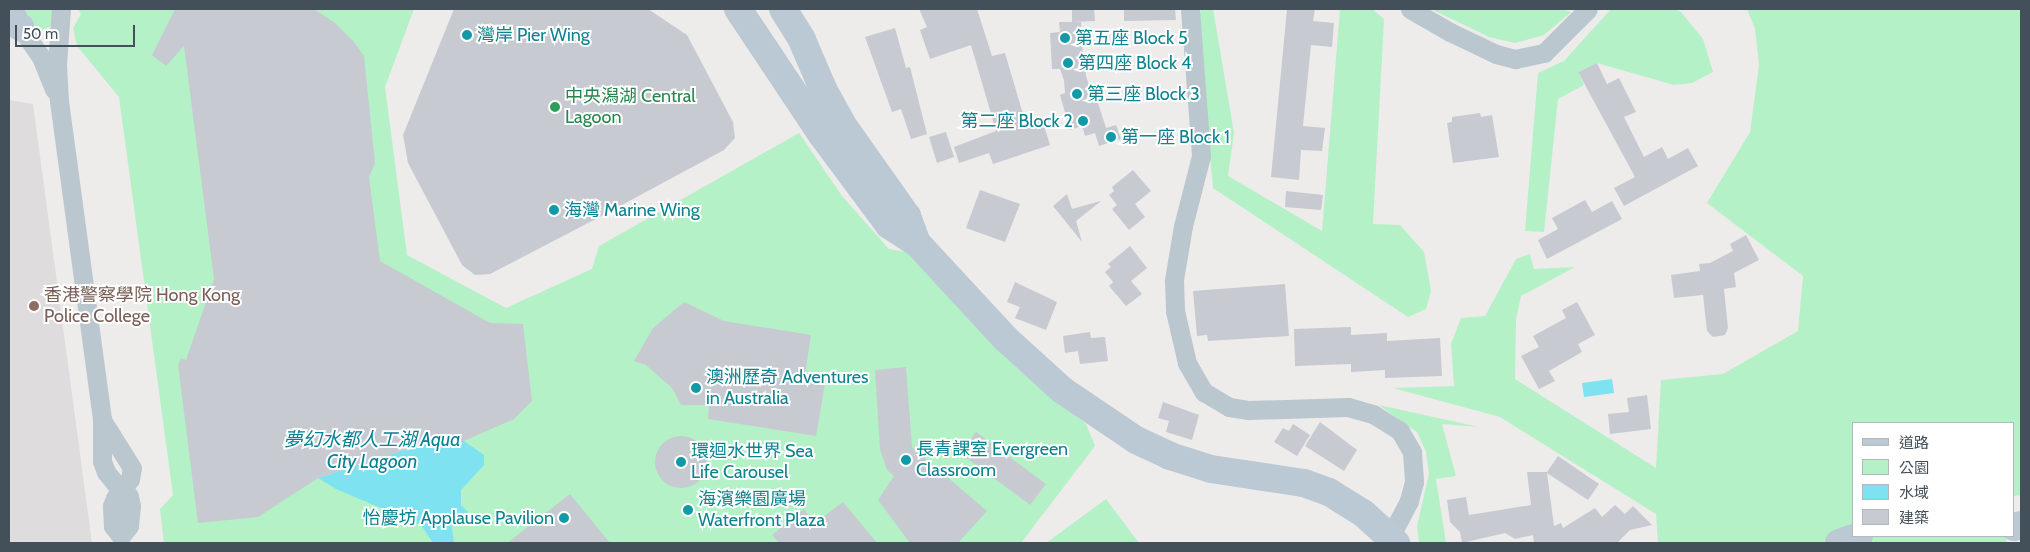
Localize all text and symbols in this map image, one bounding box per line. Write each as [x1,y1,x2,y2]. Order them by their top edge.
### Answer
scale bar [18,15,138,47]
place label: 灣岸 Pier Wing [477,24,590,46]
text: 50 m [23,25,58,43]
place label: 第五座 Block 5 [1075,27,1188,49]
marker: 灣岸 Pier Wing [461,29,473,41]
marker: 第五座 Block 5 [1059,32,1071,44]
place label: 第四座 Block 4 [1078,52,1191,74]
marker: 第四座 Block 4 [1062,57,1074,69]
place label: 第三座 Block 3 [1087,83,1200,105]
place label: 中央潟湖 Central Lagoon [565,86,696,128]
marker: 第三座 Block 3 [1071,88,1083,100]
marker: 中央潟湖 Central Lagoon [549,101,561,113]
place label: 第二座 Block 2 [961,110,1073,132]
marker: 第二座 Block 2 [1077,115,1089,127]
place label: 第一座 Block 1 [1121,126,1230,148]
marker: 第一座 Block 1 [1105,131,1117,143]
place label: 海灣 Marine Wing [564,199,700,221]
marker: 海灣 Marine Wing [548,204,560,216]
place label: 香港警察學院 Hong Kong Police College [44,285,240,328]
marker: 香港警察學院 Hong Kong Police College [28,300,40,312]
place label: 澳洲歷奇 Adventures in Australia [706,367,868,409]
marker: 澳洲歷奇 Adventures in Australia [690,382,702,394]
legend [1852,422,2015,537]
water label: 夢幻水都人工湖 Aqua City Lagoon [283,429,461,473]
text: 道路 [1899,434,1929,452]
place label: 長青課室 Evergreen Classroom [916,439,1068,482]
place label: 環迴水世界 Sea Life Carousel [691,441,813,484]
marker: 長青課室 Evergreen Classroom [900,454,912,466]
marker: 環迴水世界 Sea Life Carousel [675,456,687,468]
text: 公園 [1899,459,1929,477]
text: 水域 [1899,484,1929,502]
place label: 海濱樂園廣場 Waterfront Plaza [698,489,825,532]
marker: 海濱樂園廣場 Waterfront Plaza [682,504,694,516]
place label: 怡慶坊 Applause Pavilion [363,507,554,529]
text: 建築 [1899,509,1929,527]
marker: 怡慶坊 Applause Pavilion [558,512,570,524]

